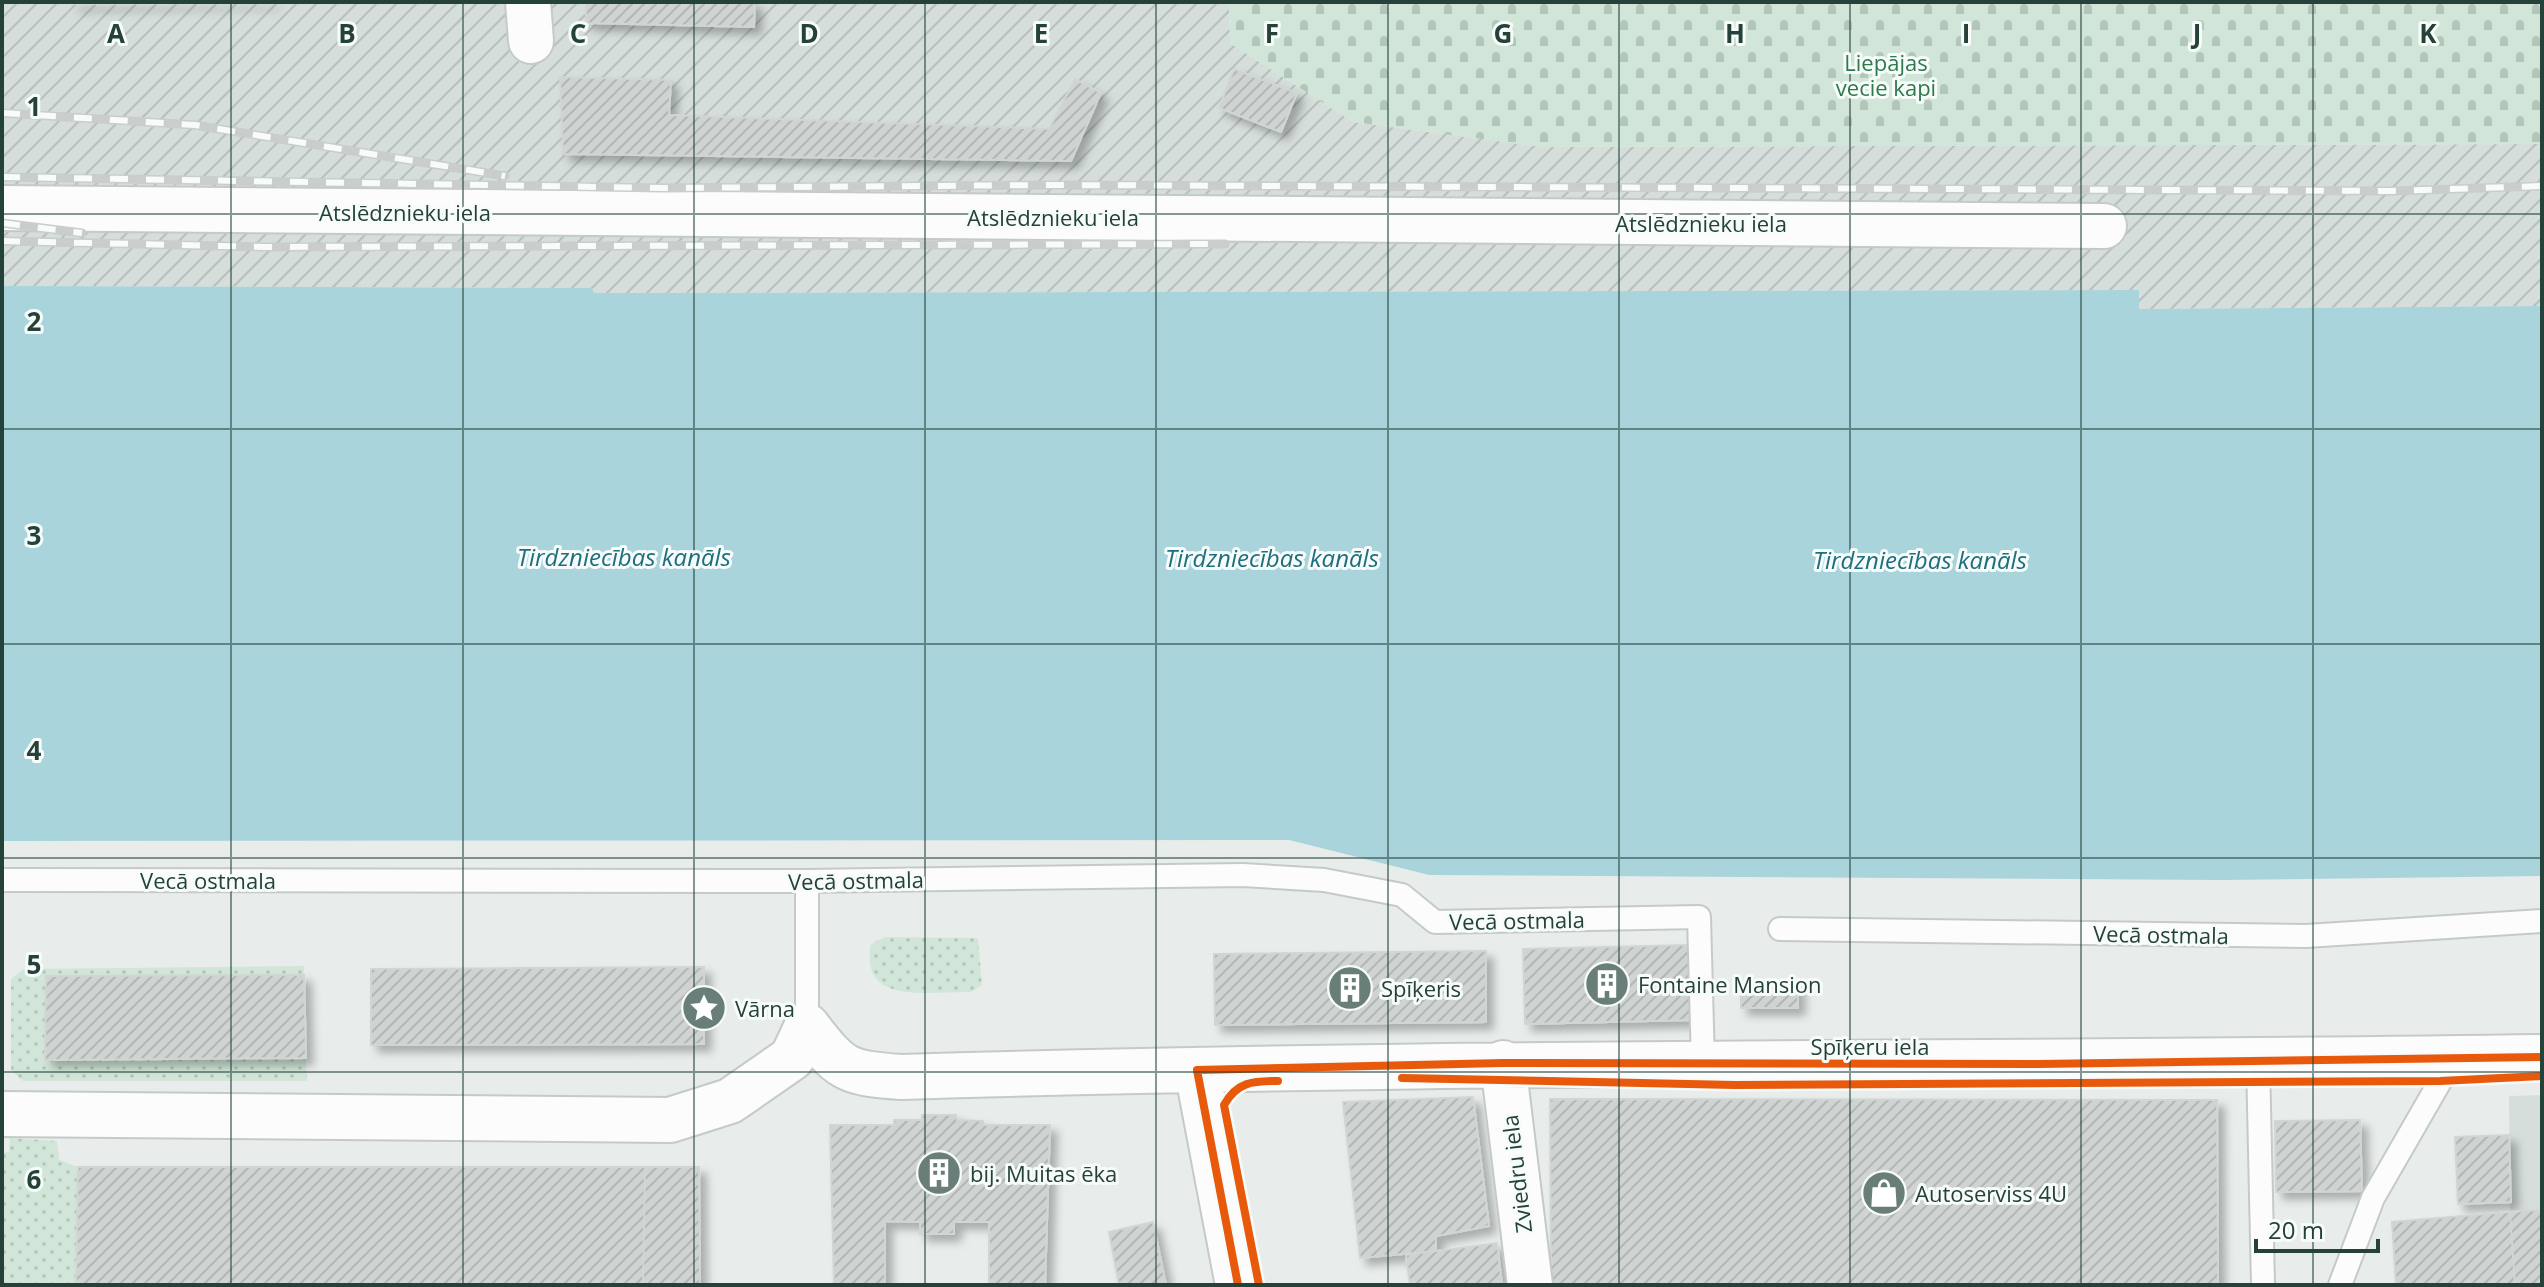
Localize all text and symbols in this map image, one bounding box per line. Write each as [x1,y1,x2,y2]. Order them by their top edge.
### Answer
text: A [107,15,125,51]
text: B [338,15,356,51]
text: C [570,15,586,51]
text: D [799,15,819,51]
text: E [1034,15,1048,51]
text: F [1265,15,1279,51]
text: G [1494,15,1512,51]
text: H [1725,15,1745,51]
text: I [1962,15,1970,51]
text: J [2191,15,2201,51]
text: K [2419,15,2437,51]
park label: Liepājas vecie kapi [1836,47,1936,102]
text: 1 [27,88,41,124]
street label: Atslēdznieku iela [319,197,491,227]
street label: Atslēdznieku iela [967,202,1139,232]
street label: Atslēdznieku iela [1615,208,1787,238]
text: 2 [27,303,42,339]
text: 3 [27,517,41,553]
water label: Tirdzniecības kanāls [517,540,731,573]
water label: Tirdzniecības kanāls [1165,541,1379,574]
water label: Tirdzniecības kanāls [1813,543,2027,576]
text: 4 [27,732,42,768]
street label: Vecā ostmala [788,864,924,896]
street label: Vecā ostmala [140,865,276,895]
street label: Vecā ostmala [1449,904,1585,936]
street label: Vecā ostmala [2093,918,2229,950]
text: 5 [27,946,41,982]
building icon: Fontaine Mansion [1583,960,1631,1008]
building icon: Spīķeris [1326,964,1374,1012]
place label: Fontaine Mansion [1638,969,1822,999]
place label: Spīķeris [1381,973,1461,1003]
place icon: Vārna [680,984,728,1032]
place label: Vārna [735,993,795,1023]
street label: Spīķeru iela [1811,1031,1929,1061]
street label: Zviedru iela [1494,1113,1538,1235]
building icon: bij. Muitas ēka [915,1149,963,1197]
place label: bij. Muitas ēka [970,1158,1117,1188]
text: 6 [27,1161,42,1197]
shop icon: Autoserviss 4U [1860,1169,1908,1217]
place label: Autoserviss 4U [1915,1178,2067,1208]
scale bar [2256,1203,2378,1253]
text: 20 m [2268,1213,2324,1246]

